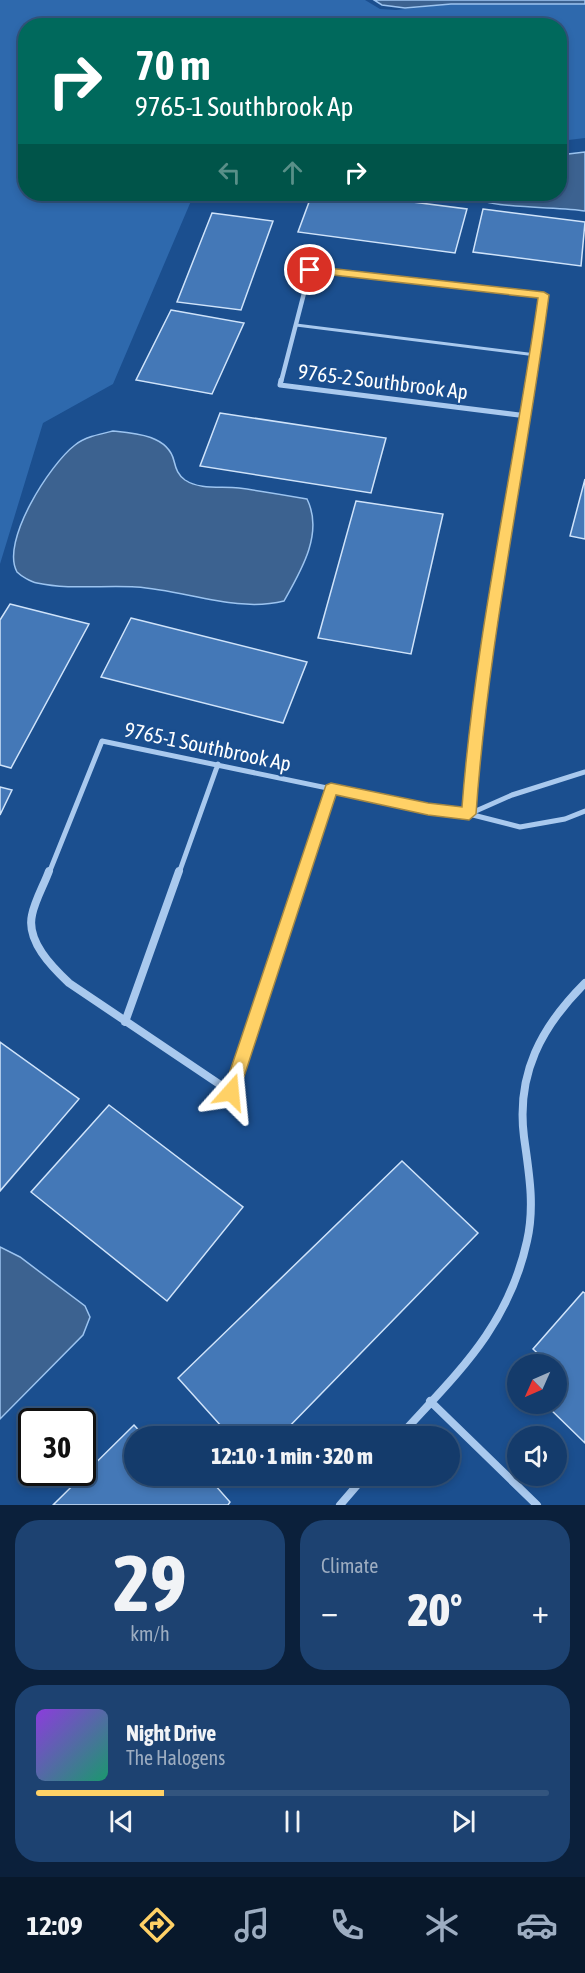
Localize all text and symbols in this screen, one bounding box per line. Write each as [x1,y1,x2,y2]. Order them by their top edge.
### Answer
text: 70 m [135,41,210,89]
icon: right [36,42,114,120]
text: 9765-1 Southbrook Ap [135,91,353,122]
icon: left [213,156,246,189]
icon: ahead [276,156,309,189]
icon: right [339,156,372,189]
pin [284,244,335,295]
icon: arrive [293,253,326,286]
street label: 9765-2 Southbrook Ap [297,359,469,403]
street label: 9765-1 Southbrook Ap [122,717,294,775]
position arrow [199,1060,263,1124]
north arrow [507,1354,567,1414]
map controls [507,1354,567,1486]
speed limit sign: 30 [18,1408,96,1486]
button: sound [507,1426,567,1486]
text: 12:10 · 1 min · 320 m [211,1443,373,1469]
text: 29 [113,1538,187,1628]
text: Climate [321,1554,378,1577]
text: 20° [408,1584,462,1636]
text: − [321,1592,338,1630]
text: + [532,1592,549,1630]
text: km/h [130,1622,170,1645]
text: Night Drive [126,1720,216,1746]
text: The Halogens [126,1746,225,1769]
icon: previous [105,1805,138,1838]
icon: pause [276,1805,309,1838]
icon: next [447,1805,480,1838]
icon: directions [136,1904,178,1946]
icon: music [231,1904,273,1946]
icon: phone [326,1904,368,1946]
icon: climate [421,1904,463,1946]
icon: car [516,1904,558,1946]
text: 12:09 [27,1910,83,1941]

